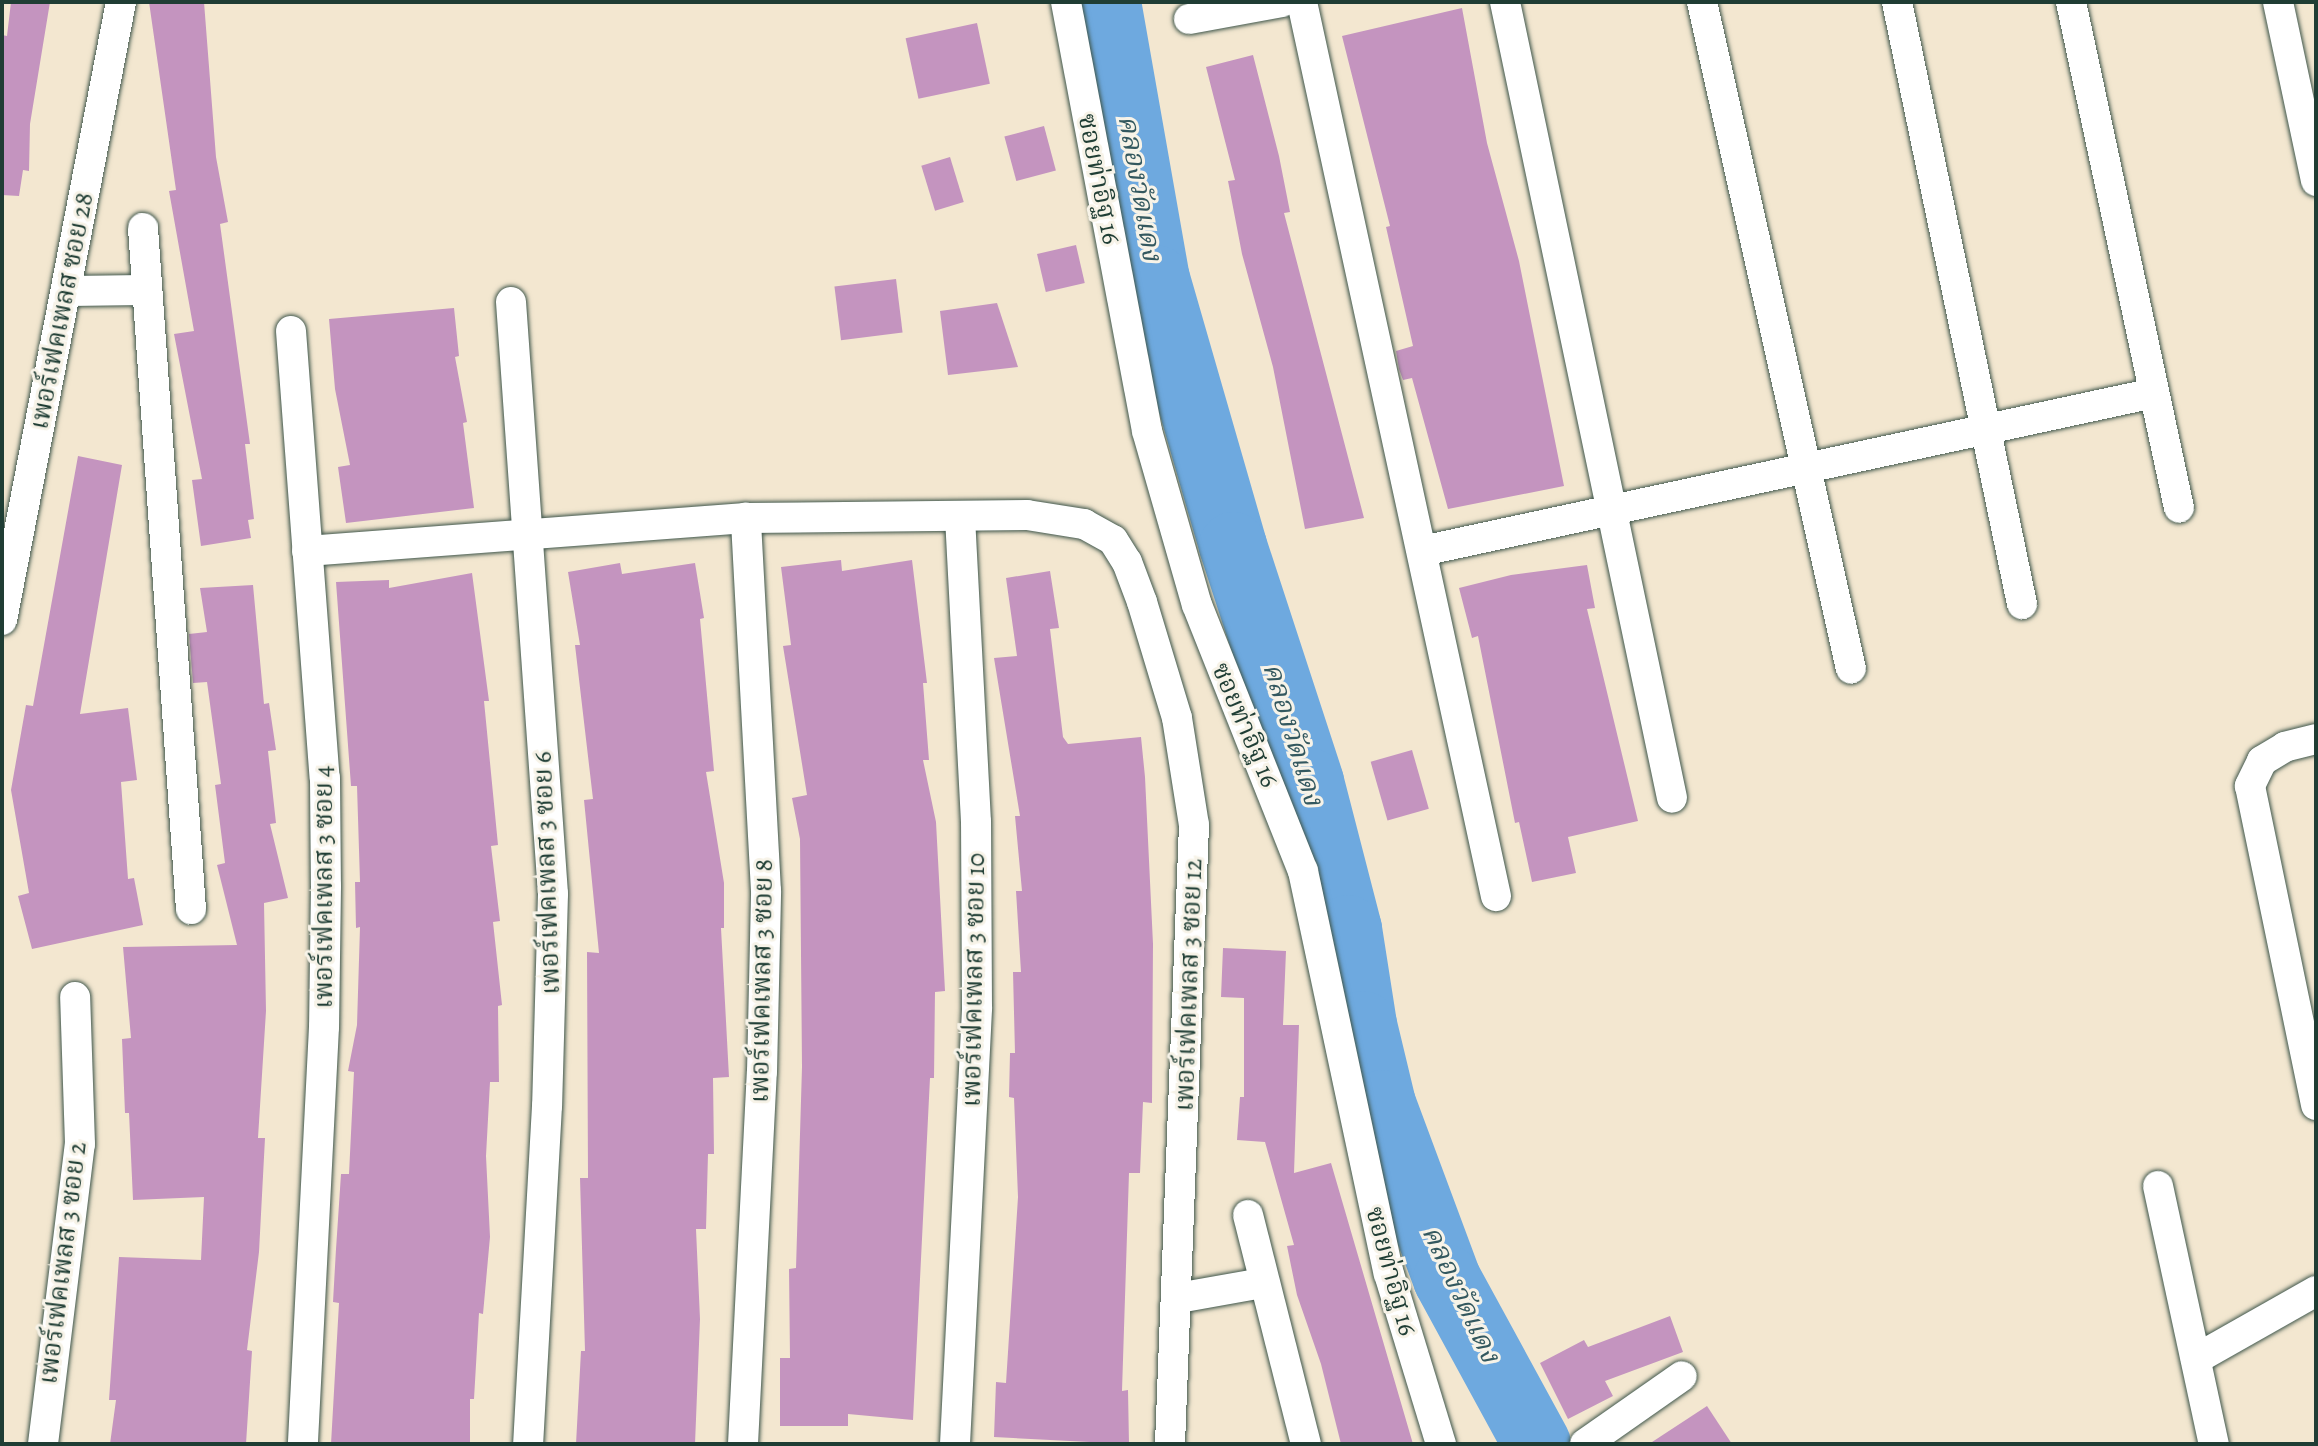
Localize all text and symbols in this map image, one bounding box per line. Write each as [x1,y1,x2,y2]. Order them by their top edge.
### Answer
street label: ซอยท่าอิฐ 16 [1071,111,1127,247]
water label: คลองวัดแดง [1111,113,1169,263]
street label: เพอร์เฟคเพลส ซอย 28 [24,190,100,432]
street label: ซอยท่าอิฐ 16 [1205,658,1285,792]
water label: คลองวัดแดง [1255,659,1331,809]
street label: เพอร์เฟคเพลส 3 ซอย 6 [527,751,567,995]
street label: เพอร์เฟคเพลส 3 ซอย 4 [308,765,340,1009]
street label: เพอร์เฟคเพลส 3 ซอย 10 [956,853,992,1107]
street label: เพอร์เฟคเพลส 3 ซอย 12 [1169,858,1209,1112]
street label: เพอร์เฟคเพลส 3 ซอย 8 [744,859,780,1103]
street label: เพอร์เฟคเพลส 3 ซอย 2 [33,1140,93,1386]
street label: ซอยท่าอิฐ 16 [1359,1203,1423,1339]
water label: คลองวัดแดง [1415,1220,1507,1368]

